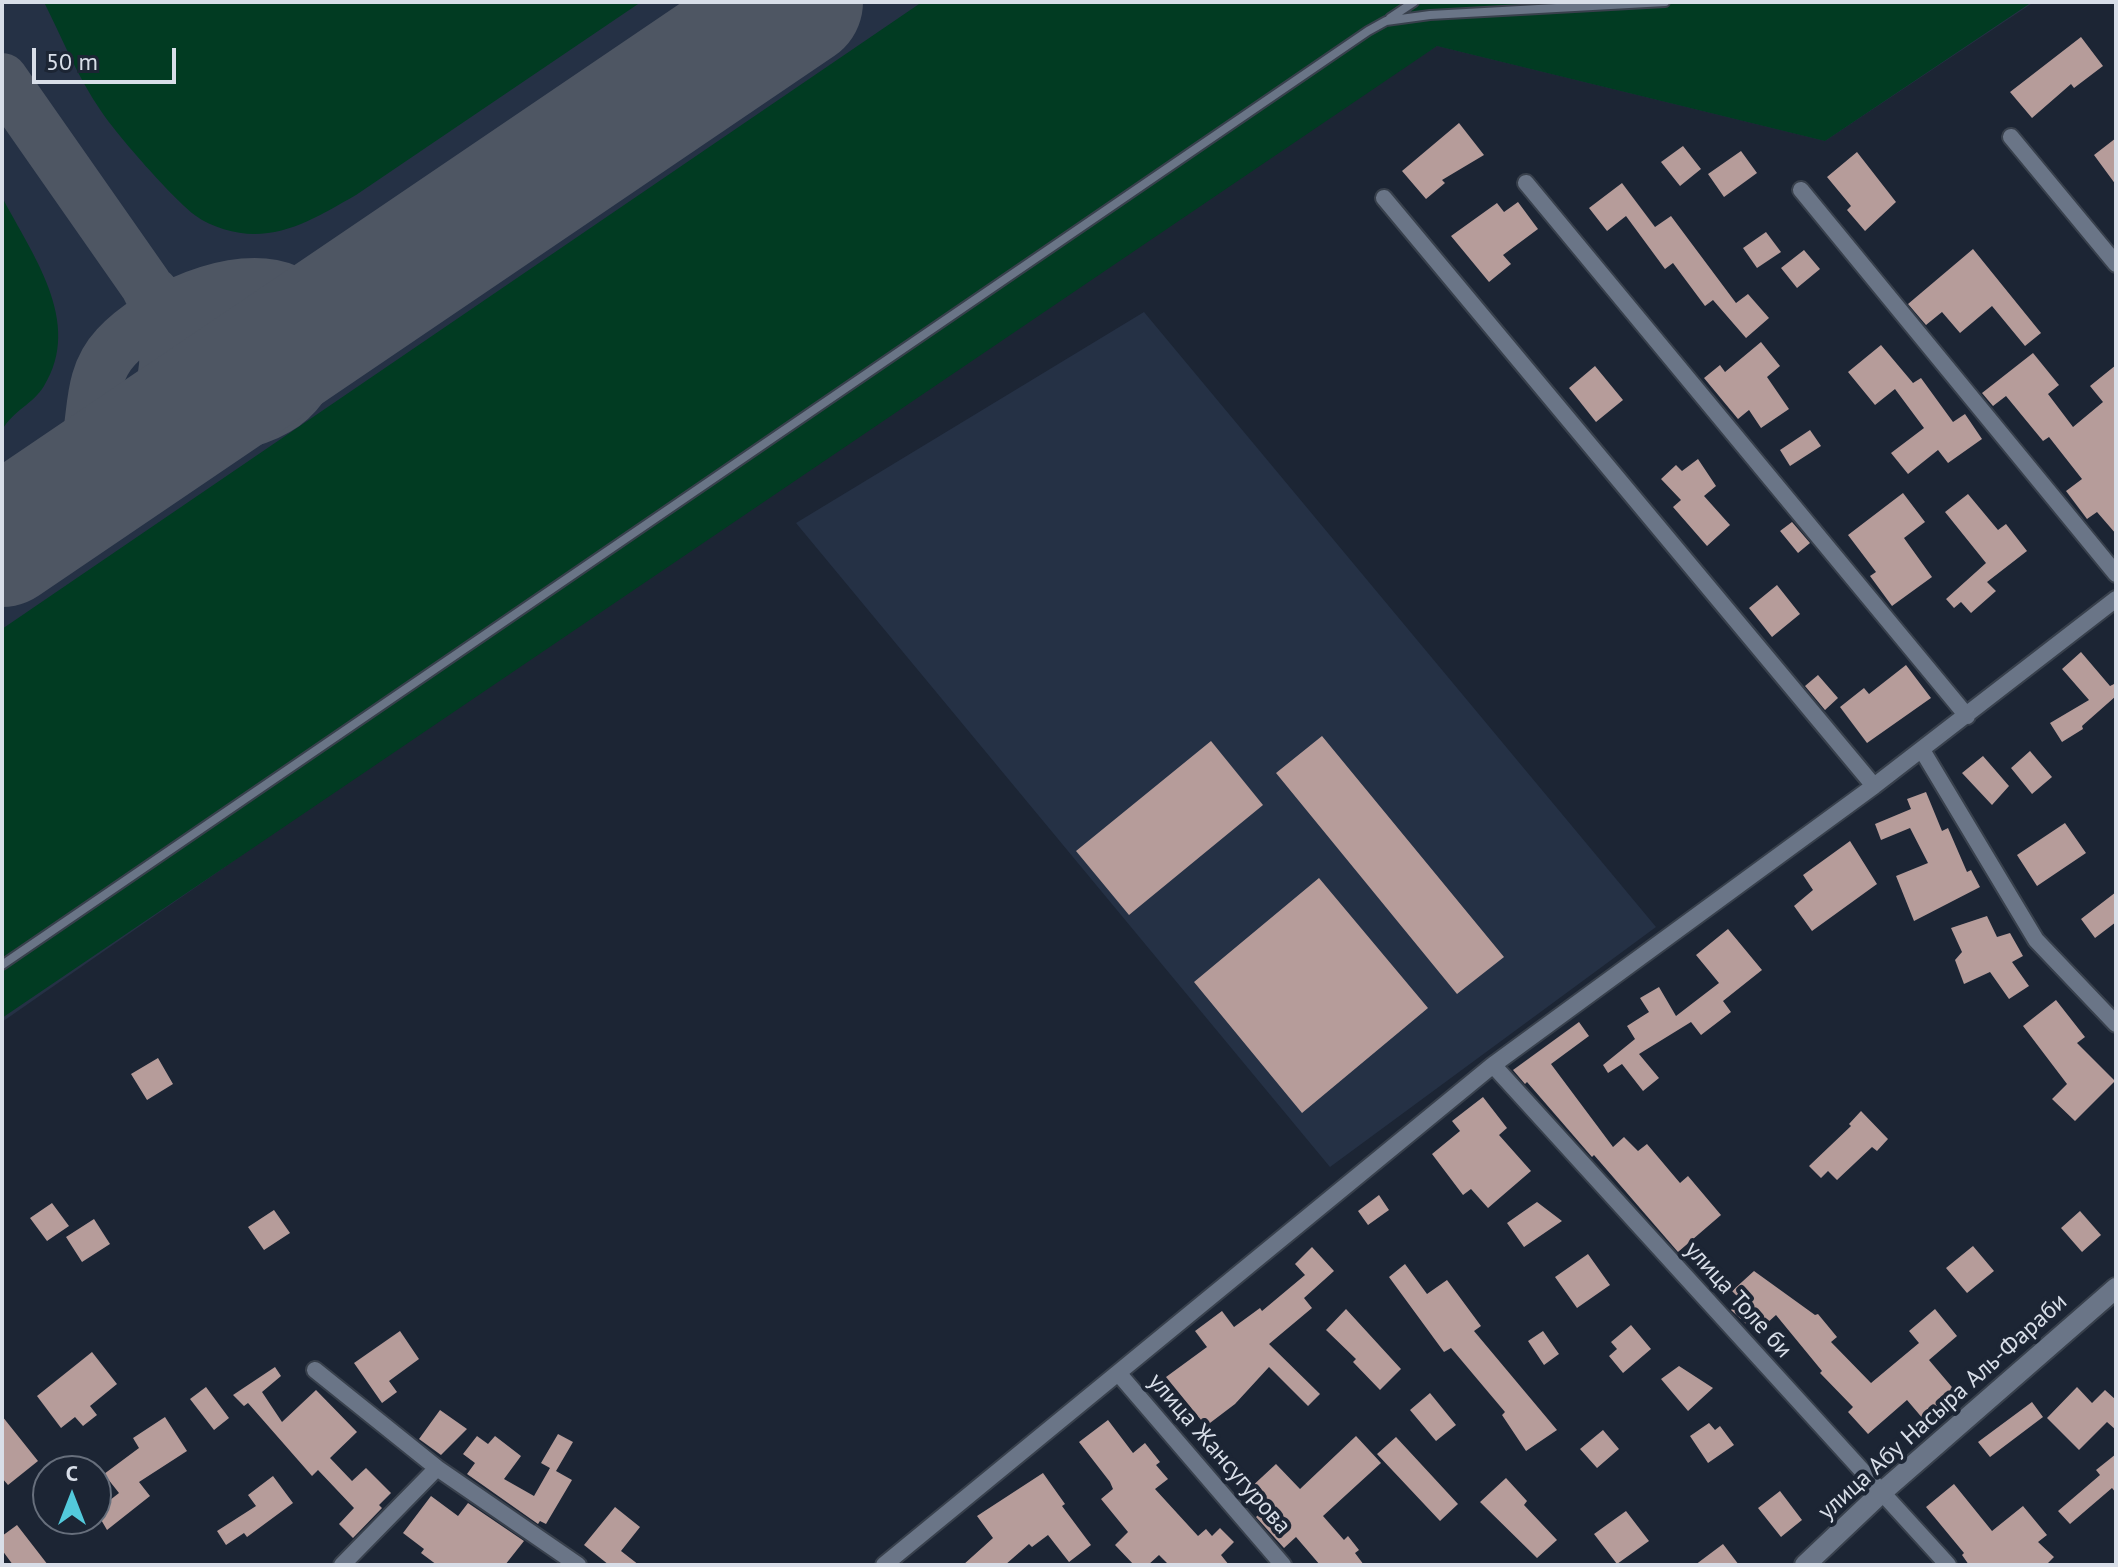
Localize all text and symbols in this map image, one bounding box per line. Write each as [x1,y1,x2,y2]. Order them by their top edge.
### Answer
scale bar [36,32,180,82]
text: 50 m [46,46,98,77]
street label: улица Толе би [1678,1236,1798,1364]
street label: улица Абу Насыра Аль-Фараби [1813,1288,2073,1526]
street label: улица Жансугурова [1141,1368,1297,1540]
north arrow [32,1455,112,1535]
text: С [66,1459,78,1487]

